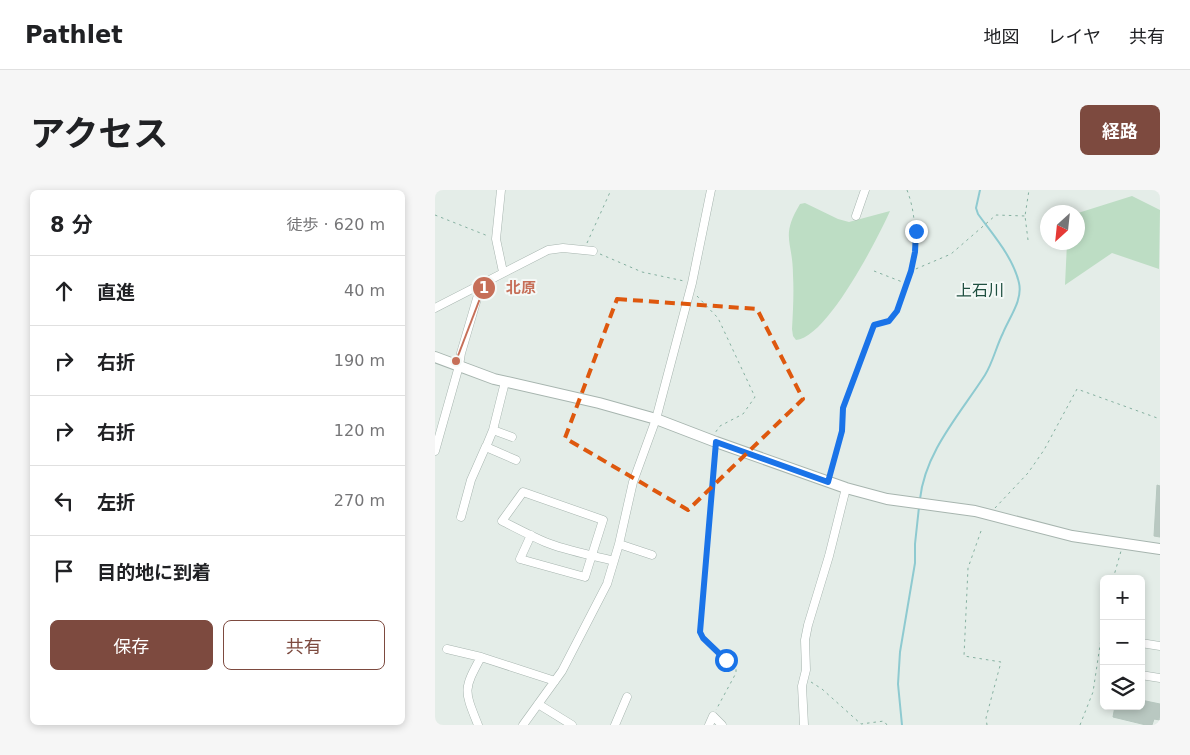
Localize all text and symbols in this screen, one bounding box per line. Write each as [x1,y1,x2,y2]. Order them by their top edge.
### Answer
text: Pathlet [25,21,123,49]
text: 地図 [984,26,1020,47]
text: レイヤ [1048,26,1101,47]
text: 共有 [1129,26,1165,47]
button: 経路 [1080,105,1160,155]
text: アクセス [30,114,168,154]
north arrow [1040,205,1085,250]
text: 8 分 [50,213,93,237]
text: 徒歩 · 620 m [287,215,385,234]
route end [905,220,928,243]
callout: 北原 [471,273,546,303]
icon: ahead [50,277,78,305]
text: 1 [479,279,489,297]
text: 北原 [506,279,536,297]
text: 直進 [97,281,135,303]
text: 40 m [344,281,385,300]
district label: 上石川 [956,281,1004,300]
icon: right [50,347,78,375]
text: 右折 [97,351,135,373]
text: 190 m [334,351,385,370]
icon: right [50,417,78,445]
text: 右折 [97,421,135,443]
text: 120 m [334,421,385,440]
icon: left [50,487,78,515]
text: 左折 [97,491,135,513]
text: 270 m [334,491,385,510]
icon: arrive [50,557,78,585]
text: 目的地に到着 [97,561,211,583]
map controls [1100,575,1145,710]
button: + [1100,575,1145,620]
button: 保存 [50,620,213,670]
button: 共有 [223,620,385,670]
button: − [1100,620,1145,665]
route start [715,649,738,672]
button: layers [1100,665,1145,710]

